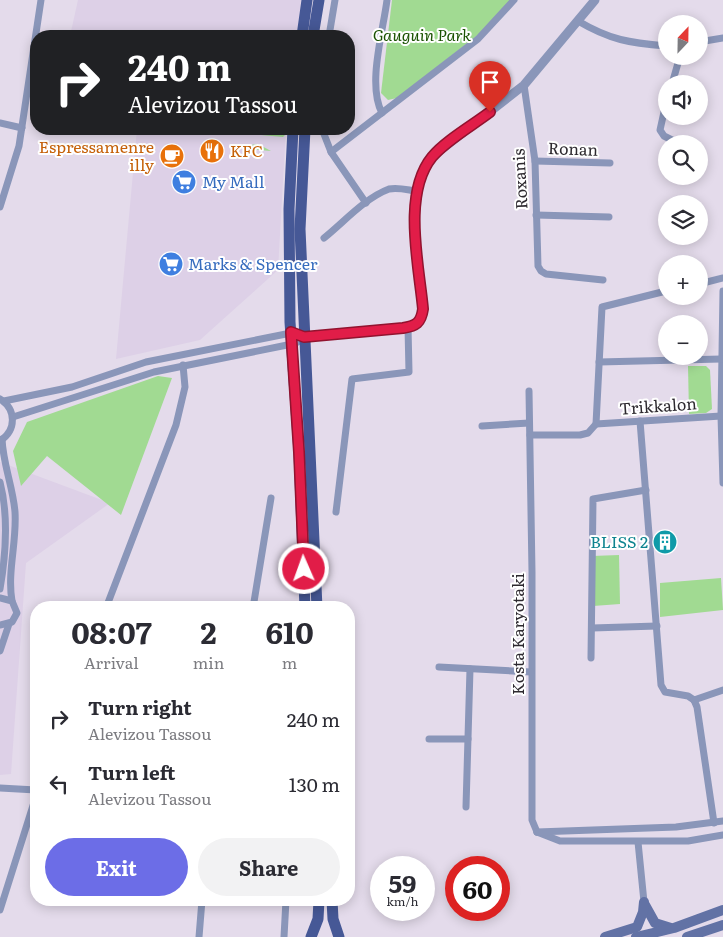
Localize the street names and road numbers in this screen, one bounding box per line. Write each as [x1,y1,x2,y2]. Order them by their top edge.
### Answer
street label: Ronan [548,135,599,161]
street label: Roxanis [505,148,533,210]
street label: Trikkalon [618,390,698,420]
street label: Kosta Karyotaki [505,573,529,695]

